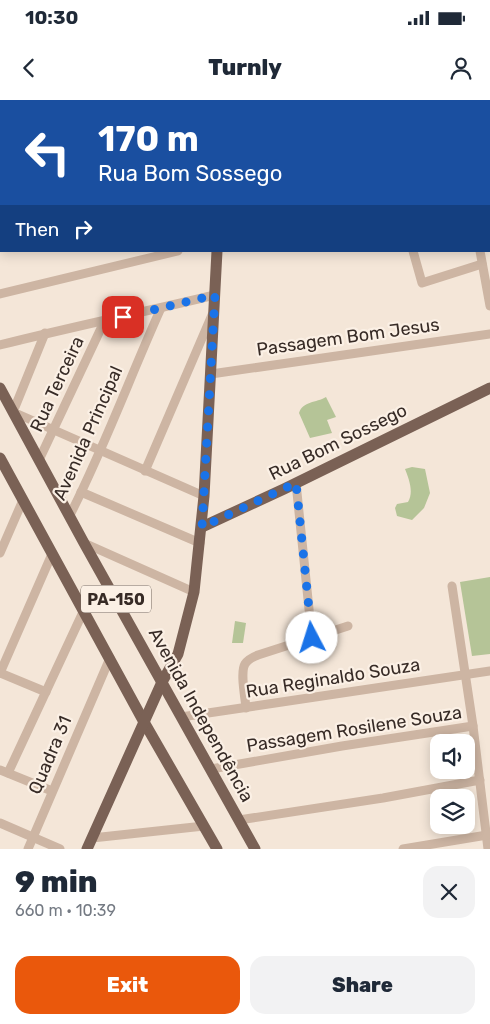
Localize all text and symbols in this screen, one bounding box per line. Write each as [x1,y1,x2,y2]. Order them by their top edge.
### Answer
text: 10:30 [25,6,78,29]
icon: back [15,54,43,82]
text: Turnly [208,54,282,81]
icon: person [447,54,475,82]
text: 170 m [98,118,199,160]
icon: left [15,120,80,185]
text: Rua Bom Sossego [98,160,282,187]
icon: right [69,215,97,243]
text: Then [15,218,59,241]
pin [102,296,144,338]
icon: arrive [109,303,137,331]
street label: Passagem Bom Jesus [255,313,441,361]
street label: Rua Terceira [25,333,89,435]
street label: Avenida Principal [49,363,127,503]
street label: Rua Bom Sossego [265,399,411,485]
road number: PA-150 [81,586,151,612]
position arrow [285,611,337,663]
street label: Avenida Independência [144,624,258,806]
street label: Rua Reginaldo Souza [244,653,422,703]
street label: Passagem Rosilene Souza [245,701,463,757]
street label: Quadra 31 [24,713,76,797]
map controls [430,734,475,834]
button: sound [430,734,475,779]
button: layers [430,789,475,834]
text: 9 min [15,864,98,900]
button: close [423,866,475,918]
text: 660 m · 10:39 [15,901,116,920]
button: Exit [15,956,240,1014]
button: Share [250,956,475,1014]

